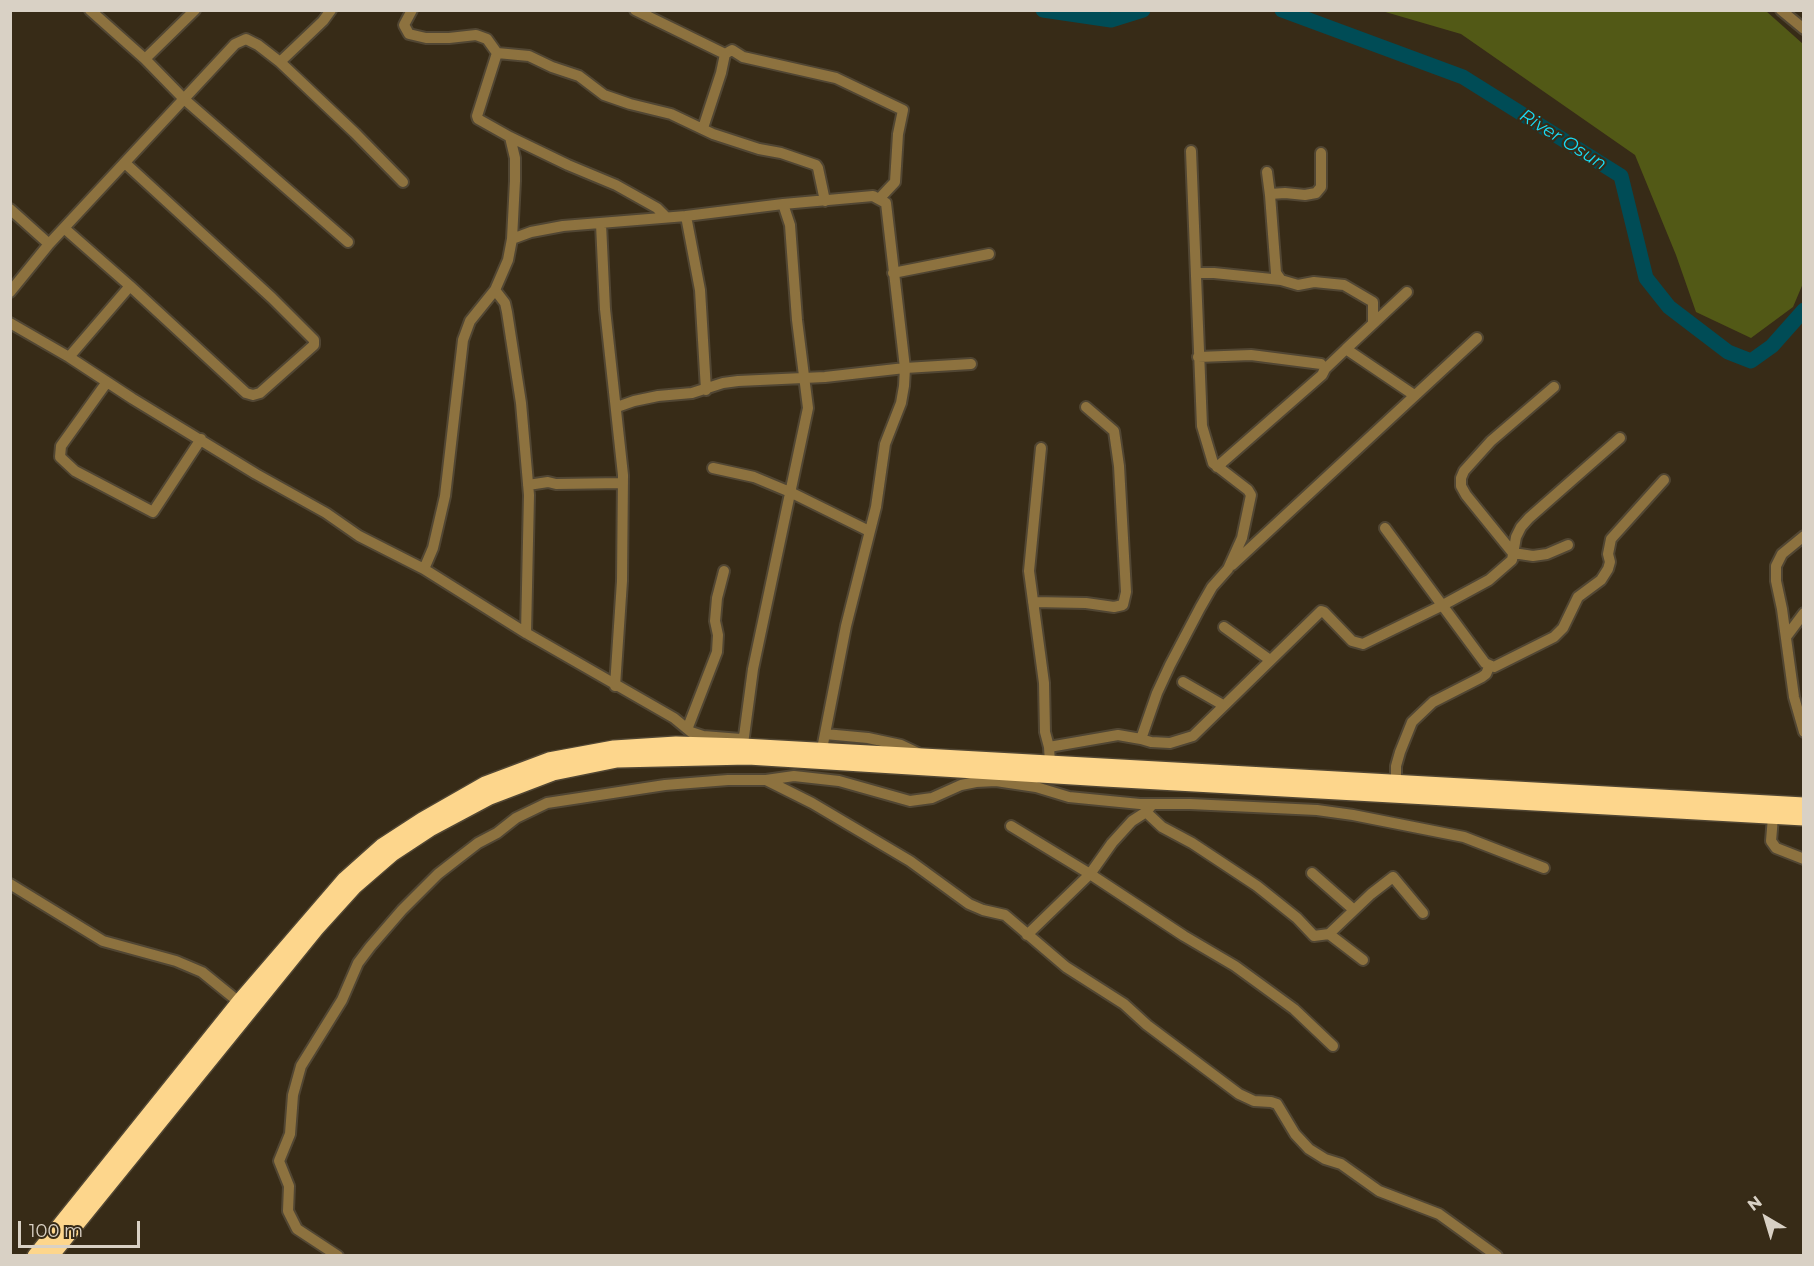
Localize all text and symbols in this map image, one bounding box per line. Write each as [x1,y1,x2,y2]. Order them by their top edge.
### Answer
water label: River Osun [1516,105,1610,175]
north arrow [1736,1188,1796,1248]
text: N [1744,1192,1766,1215]
scale bar [21,1209,142,1247]
text: 100 m [29,1220,83,1242]

